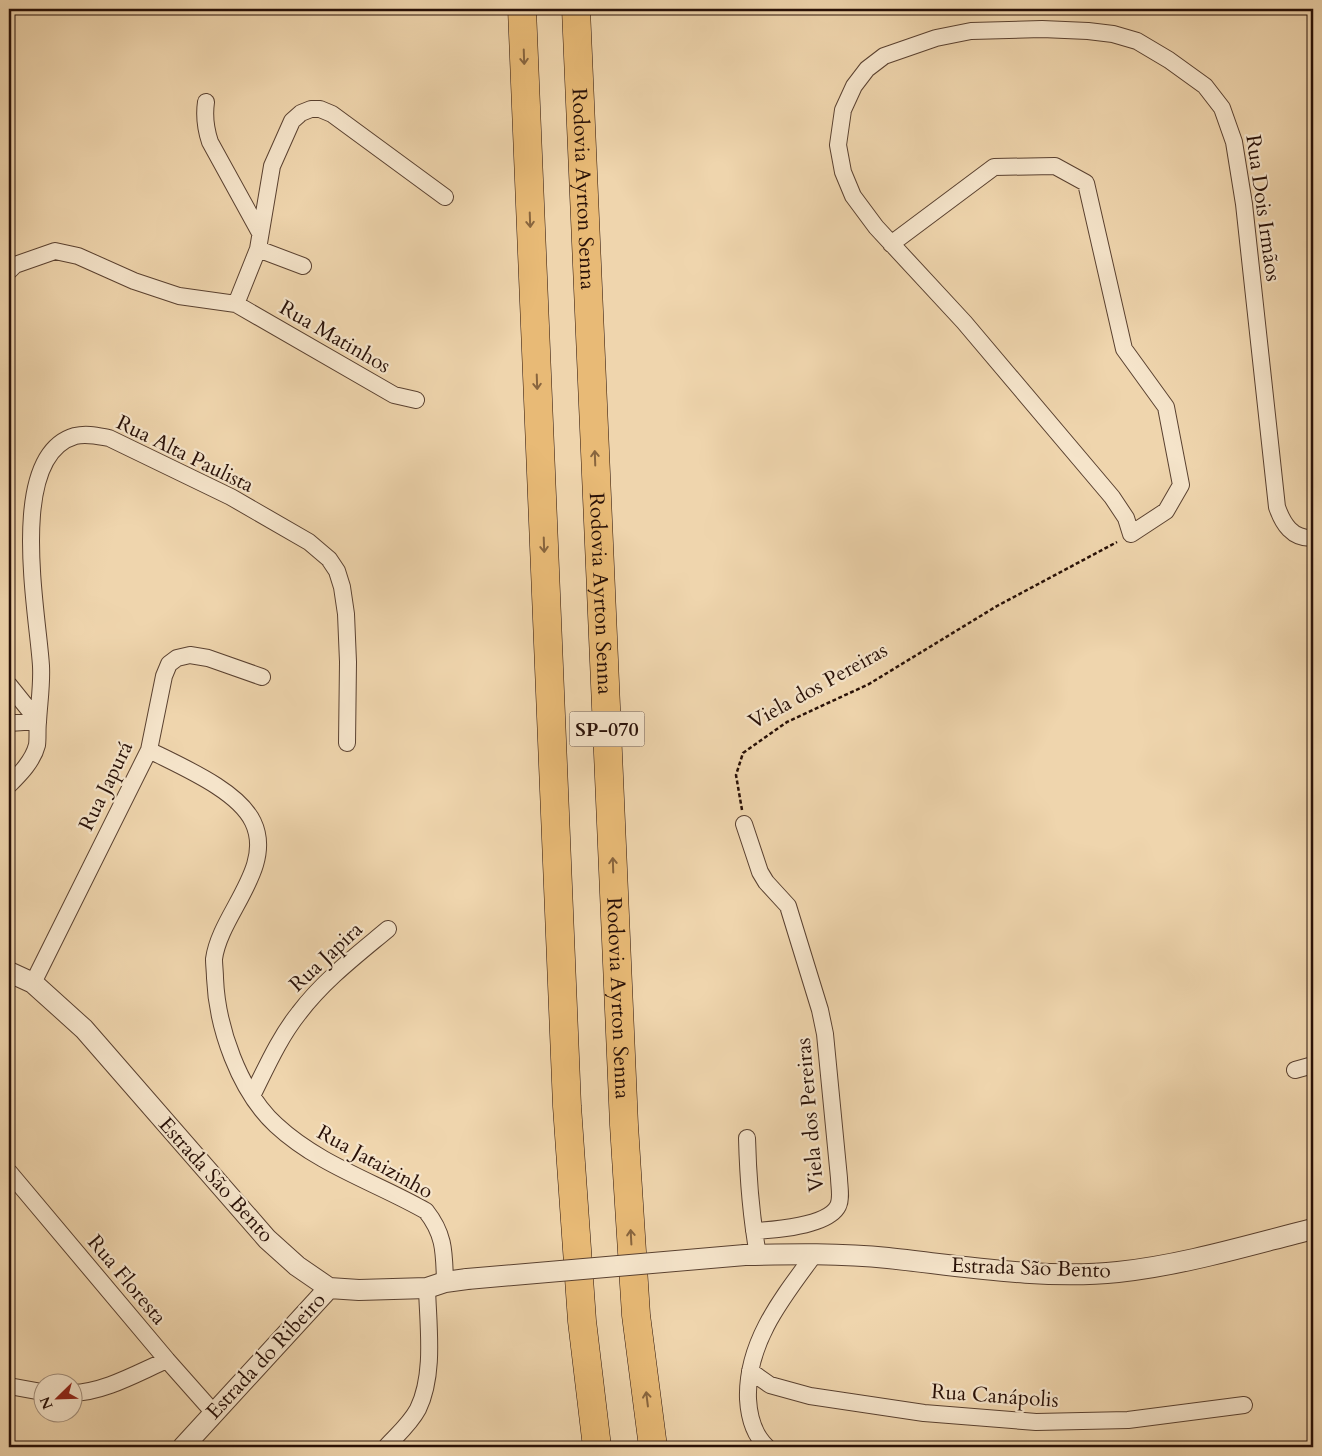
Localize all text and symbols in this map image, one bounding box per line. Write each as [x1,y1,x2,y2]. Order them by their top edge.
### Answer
one-way arrow [519,49,528,65]
street label: Rodovia Ayrton Senna [565,87,603,290]
street label: Rua Dois Irmãos [1238,133,1288,283]
one-way arrow [526,212,535,228]
street label: Rua Matinhos [274,293,396,381]
one-way arrow [532,374,541,390]
street label: Rua Alta Paulista [111,408,259,500]
one-way arrow [591,450,600,466]
street label: Rodovia Ayrton Senna [582,492,620,695]
one-way arrow [539,536,548,552]
street label: Viela dos Pereiras [743,636,893,736]
road number: SP-070 [570,712,644,746]
street label: Rua Japurá [72,736,140,836]
one-way arrow [608,857,618,874]
street label: Rodovia Ayrton Senna [600,897,637,1100]
street label: Rua Japira [283,915,369,999]
street label: Viela dos Pereiras [789,1037,831,1193]
street label: Estrada São Bento [152,1111,280,1249]
street label: Rua Jataizinho [312,1118,438,1206]
street label: Rua Floresta [81,1229,173,1331]
one-way arrow [626,1230,635,1246]
street label: Estrada São Bento [951,1251,1111,1285]
street label: Estrada do Ribeiro [200,1286,332,1426]
north arrow [32,1374,82,1424]
street label: Rua Canápolis [930,1377,1060,1415]
one-way arrow [641,1391,651,1407]
text: N [35,1394,58,1412]

